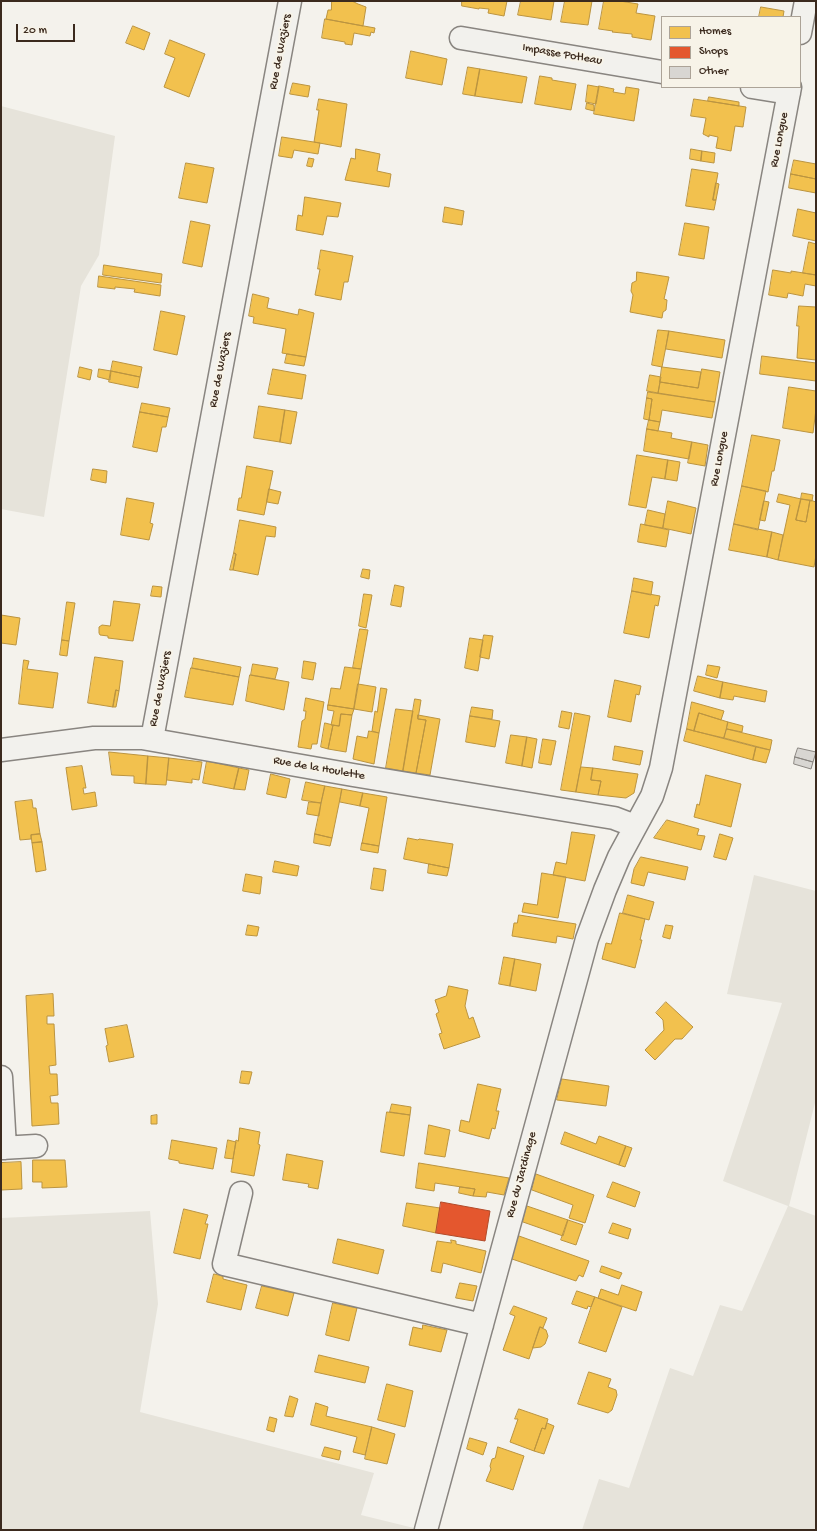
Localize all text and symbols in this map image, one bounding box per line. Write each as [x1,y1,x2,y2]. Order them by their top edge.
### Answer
street label: Rue de Waziers [267,13,295,91]
scale bar [18,16,77,42]
legend [661,16,801,88]
text: 20 m [23,24,47,38]
text: Homes [699,25,731,39]
street label: Impasse Potleau [521,41,603,69]
text: Shops [699,45,728,59]
text: Other [699,65,728,79]
street label: Rue Longue [768,111,792,169]
street label: Rue de Waziers [207,331,235,409]
street label: Rue Longue [708,430,732,488]
street label: Rue de Waziers [147,650,175,728]
street label: Rue de la Houlette [272,754,366,784]
street label: Rue du Jardinage [504,1130,540,1220]

